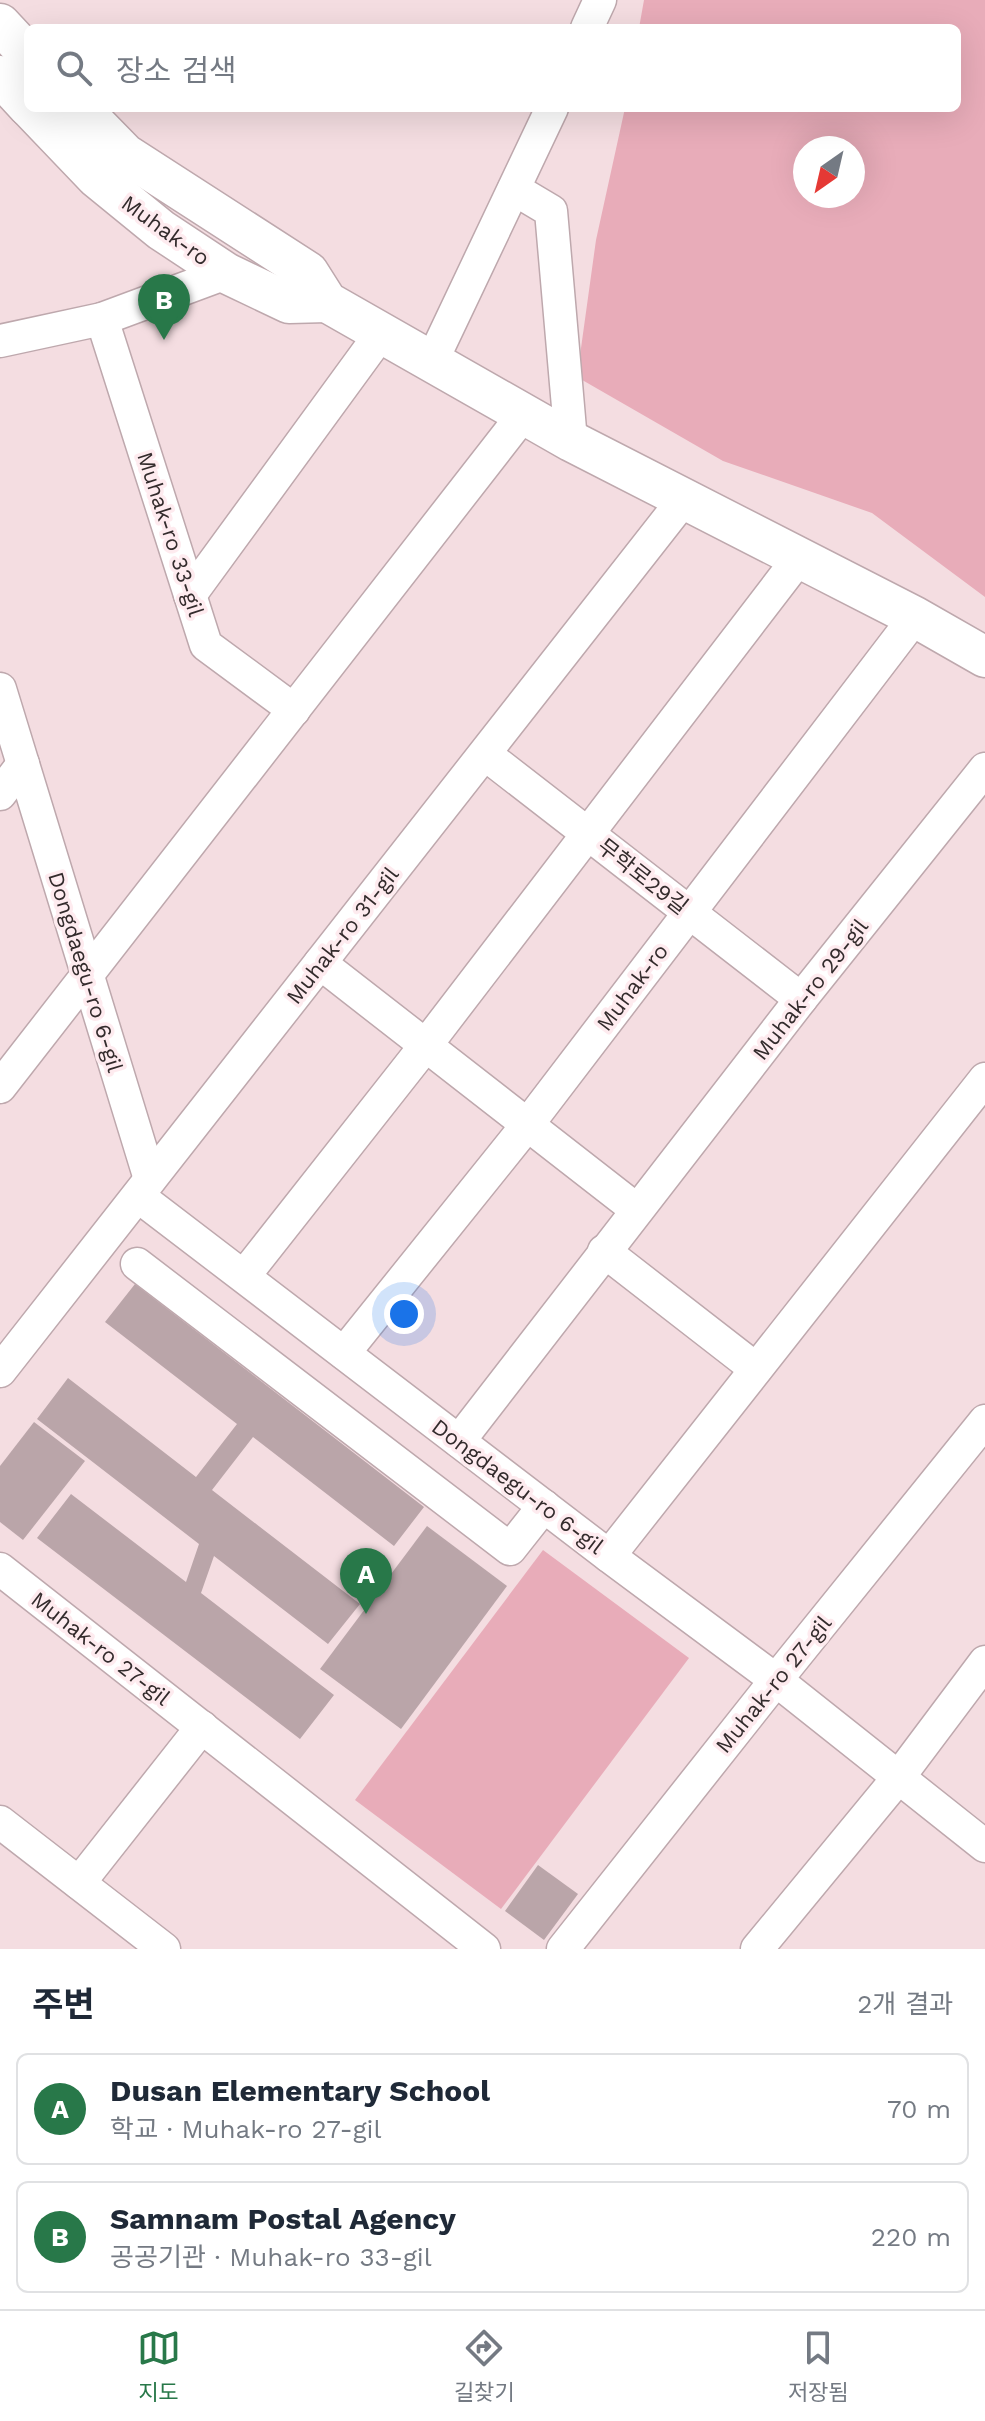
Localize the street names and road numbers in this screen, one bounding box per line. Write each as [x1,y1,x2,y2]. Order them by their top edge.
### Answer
street label: Muhak-ro [117,190,215,271]
street label: Muhak-ro 33-gil [132,449,209,620]
street label: 무학로29길 [593,833,693,919]
street label: Muhak-ro 31-gil [281,862,404,1009]
street label: Dongdaegu-ro 6-gil [43,869,128,1076]
street label: Muhak-ro 29-gil [748,914,873,1065]
street label: Muhak-ro [592,939,673,1036]
street label: Dongdaegu-ro 6-gil [427,1414,609,1559]
street label: Muhak-ro 27-gil [26,1586,175,1710]
street label: Muhak-ro 27-gil [710,1611,837,1758]

